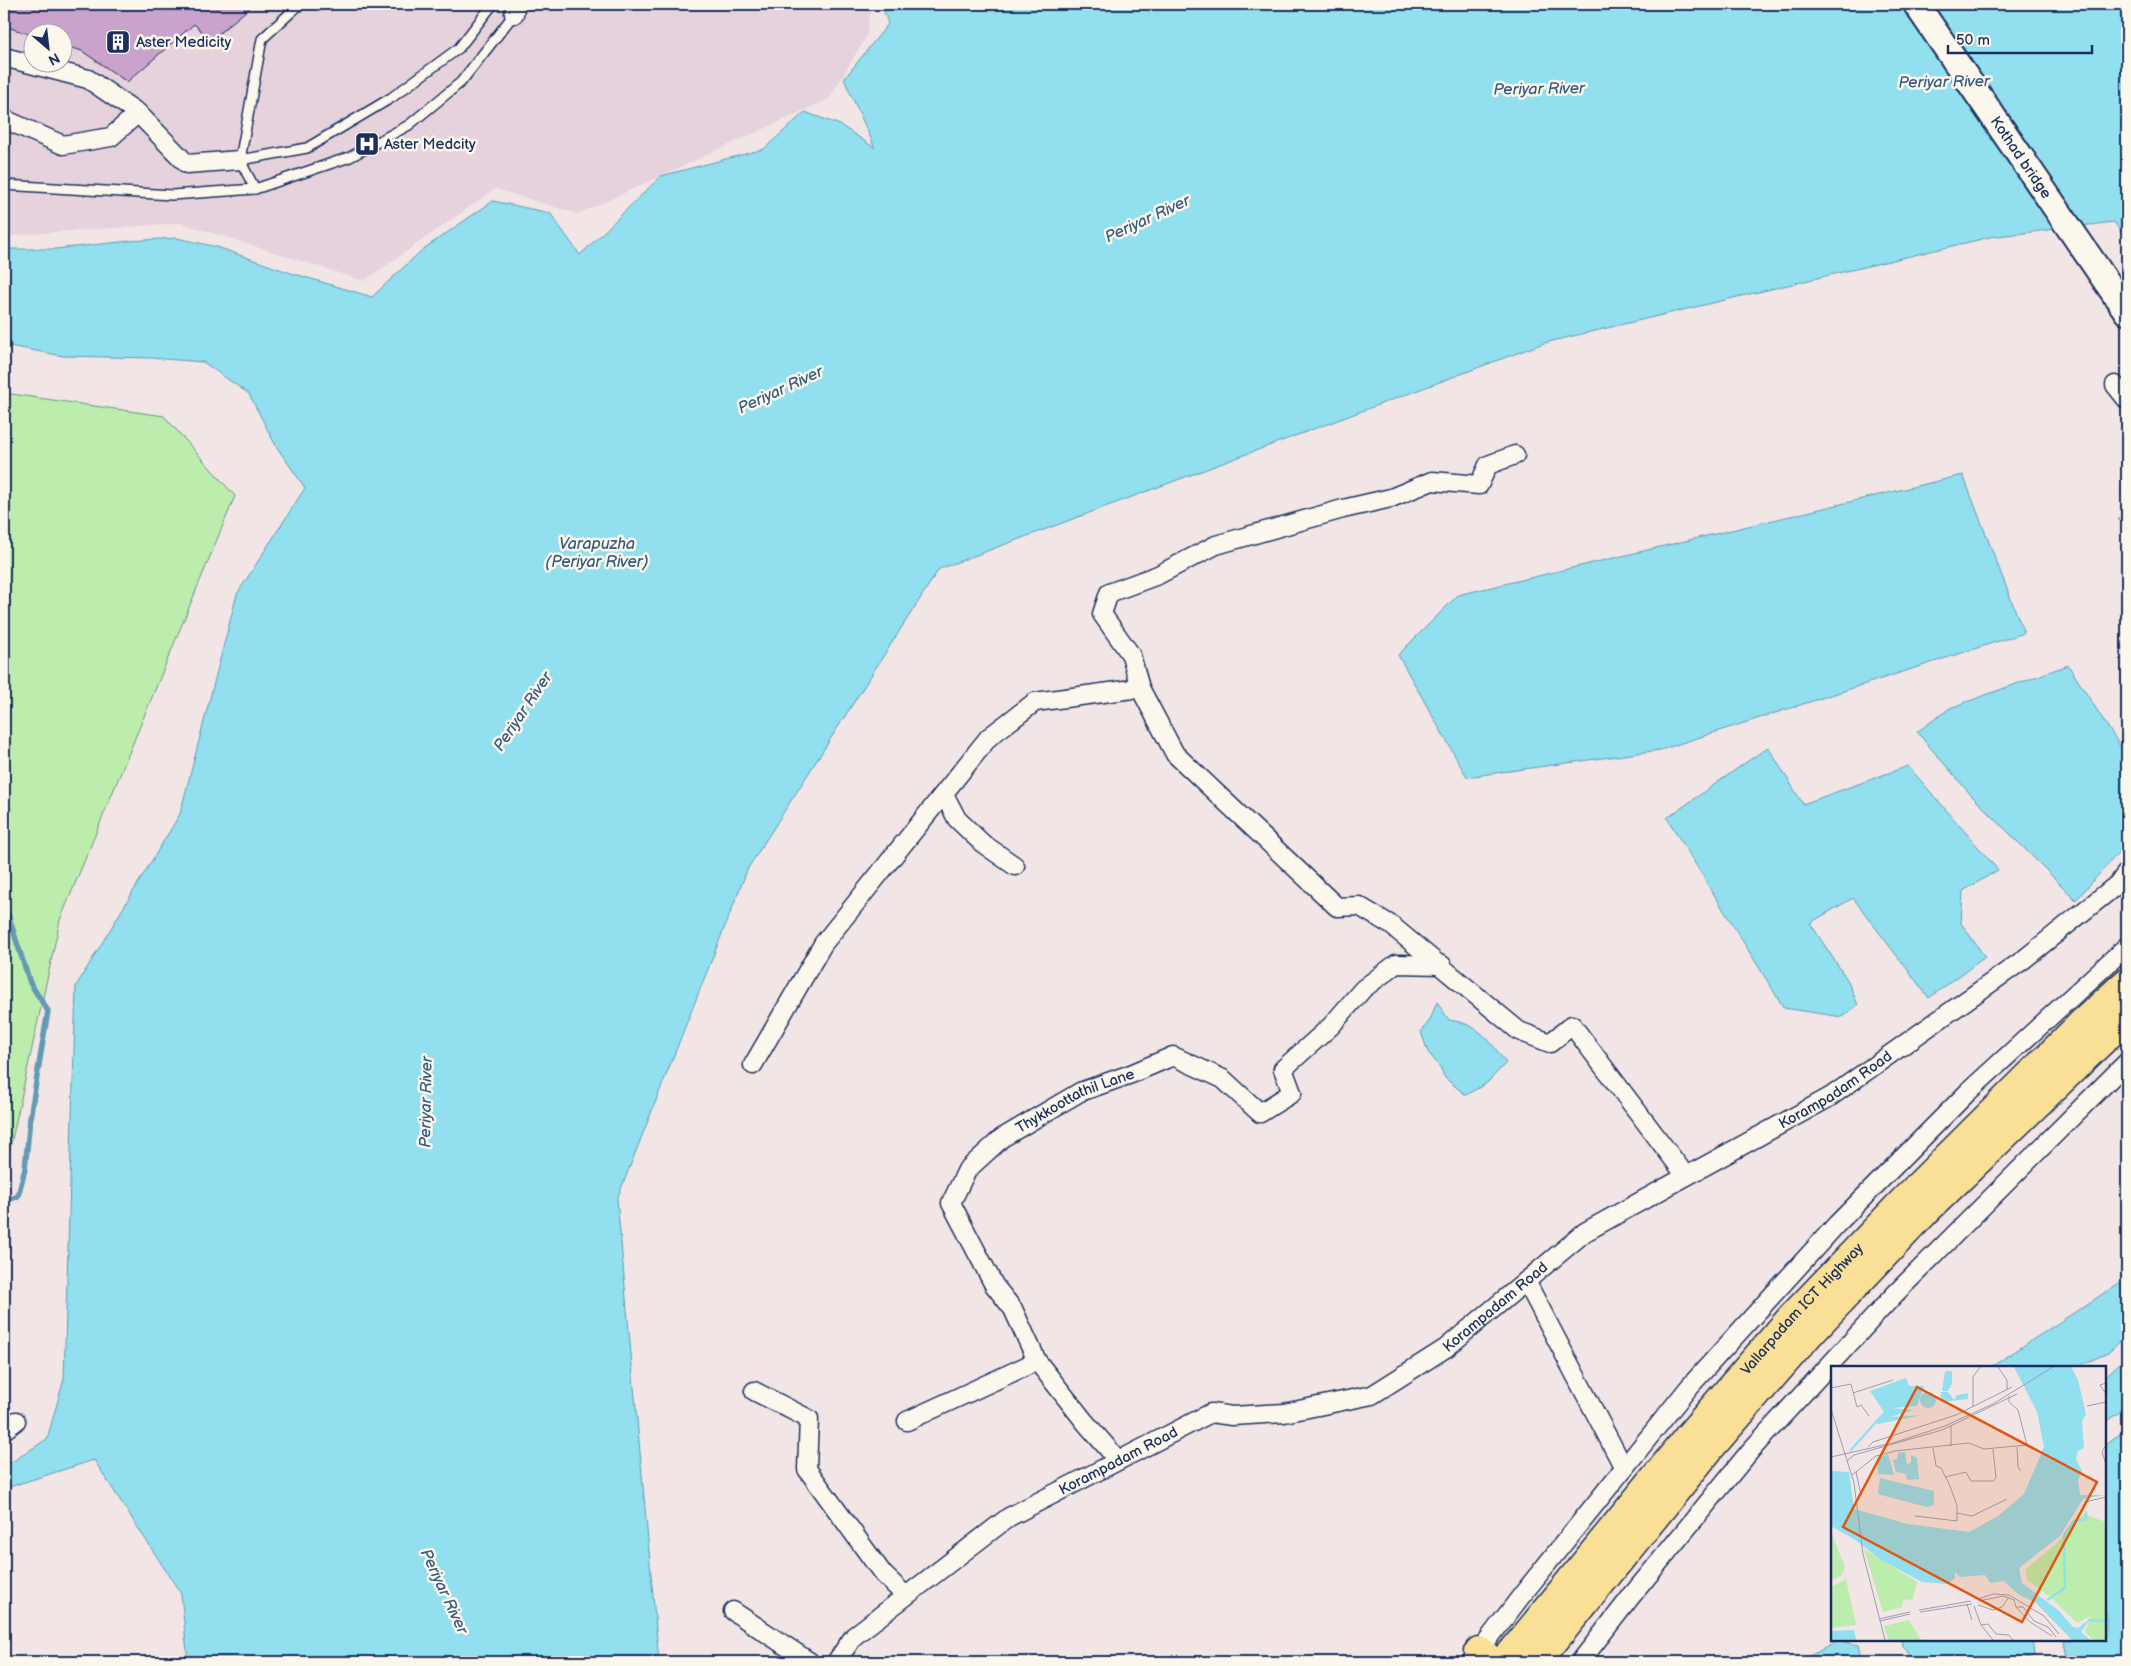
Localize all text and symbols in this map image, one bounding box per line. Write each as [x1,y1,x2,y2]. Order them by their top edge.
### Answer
north arrow [22,22,72,72]
scale bar [1948,22,2092,54]
building icon: Aster Medicity [105,29,131,55]
text: 50 m [1956,31,1990,50]
place label: Aster Medicity [136,33,232,52]
text: N [45,49,63,69]
water label: Periyar River [1898,72,1991,93]
water label: Periyar River [1493,79,1586,100]
street label: Kothad bridge [1986,113,2056,203]
hospital icon: Aster Medcity [354,131,380,157]
place label: Aster Medcity [384,135,476,154]
water label: Periyar River [1102,191,1194,247]
water label: Periyar River [735,362,827,418]
water label: Varapuzha (Periyar River) [545,535,649,572]
water label: Periyar River [490,668,557,755]
street label: Korampadam Road [1775,1047,1896,1133]
water label: Periyar River [416,1055,437,1148]
street label: Thykkoottathil Lane [1012,1064,1137,1138]
street label: Vallarpadam ICT Highway [1737,1239,1868,1379]
street label: Korampadam Road [1439,1258,1552,1357]
inset map [1831,1366,2106,1641]
street label: Korampadam Road [1056,1423,1181,1500]
water label: Periyar River [416,1546,472,1638]

